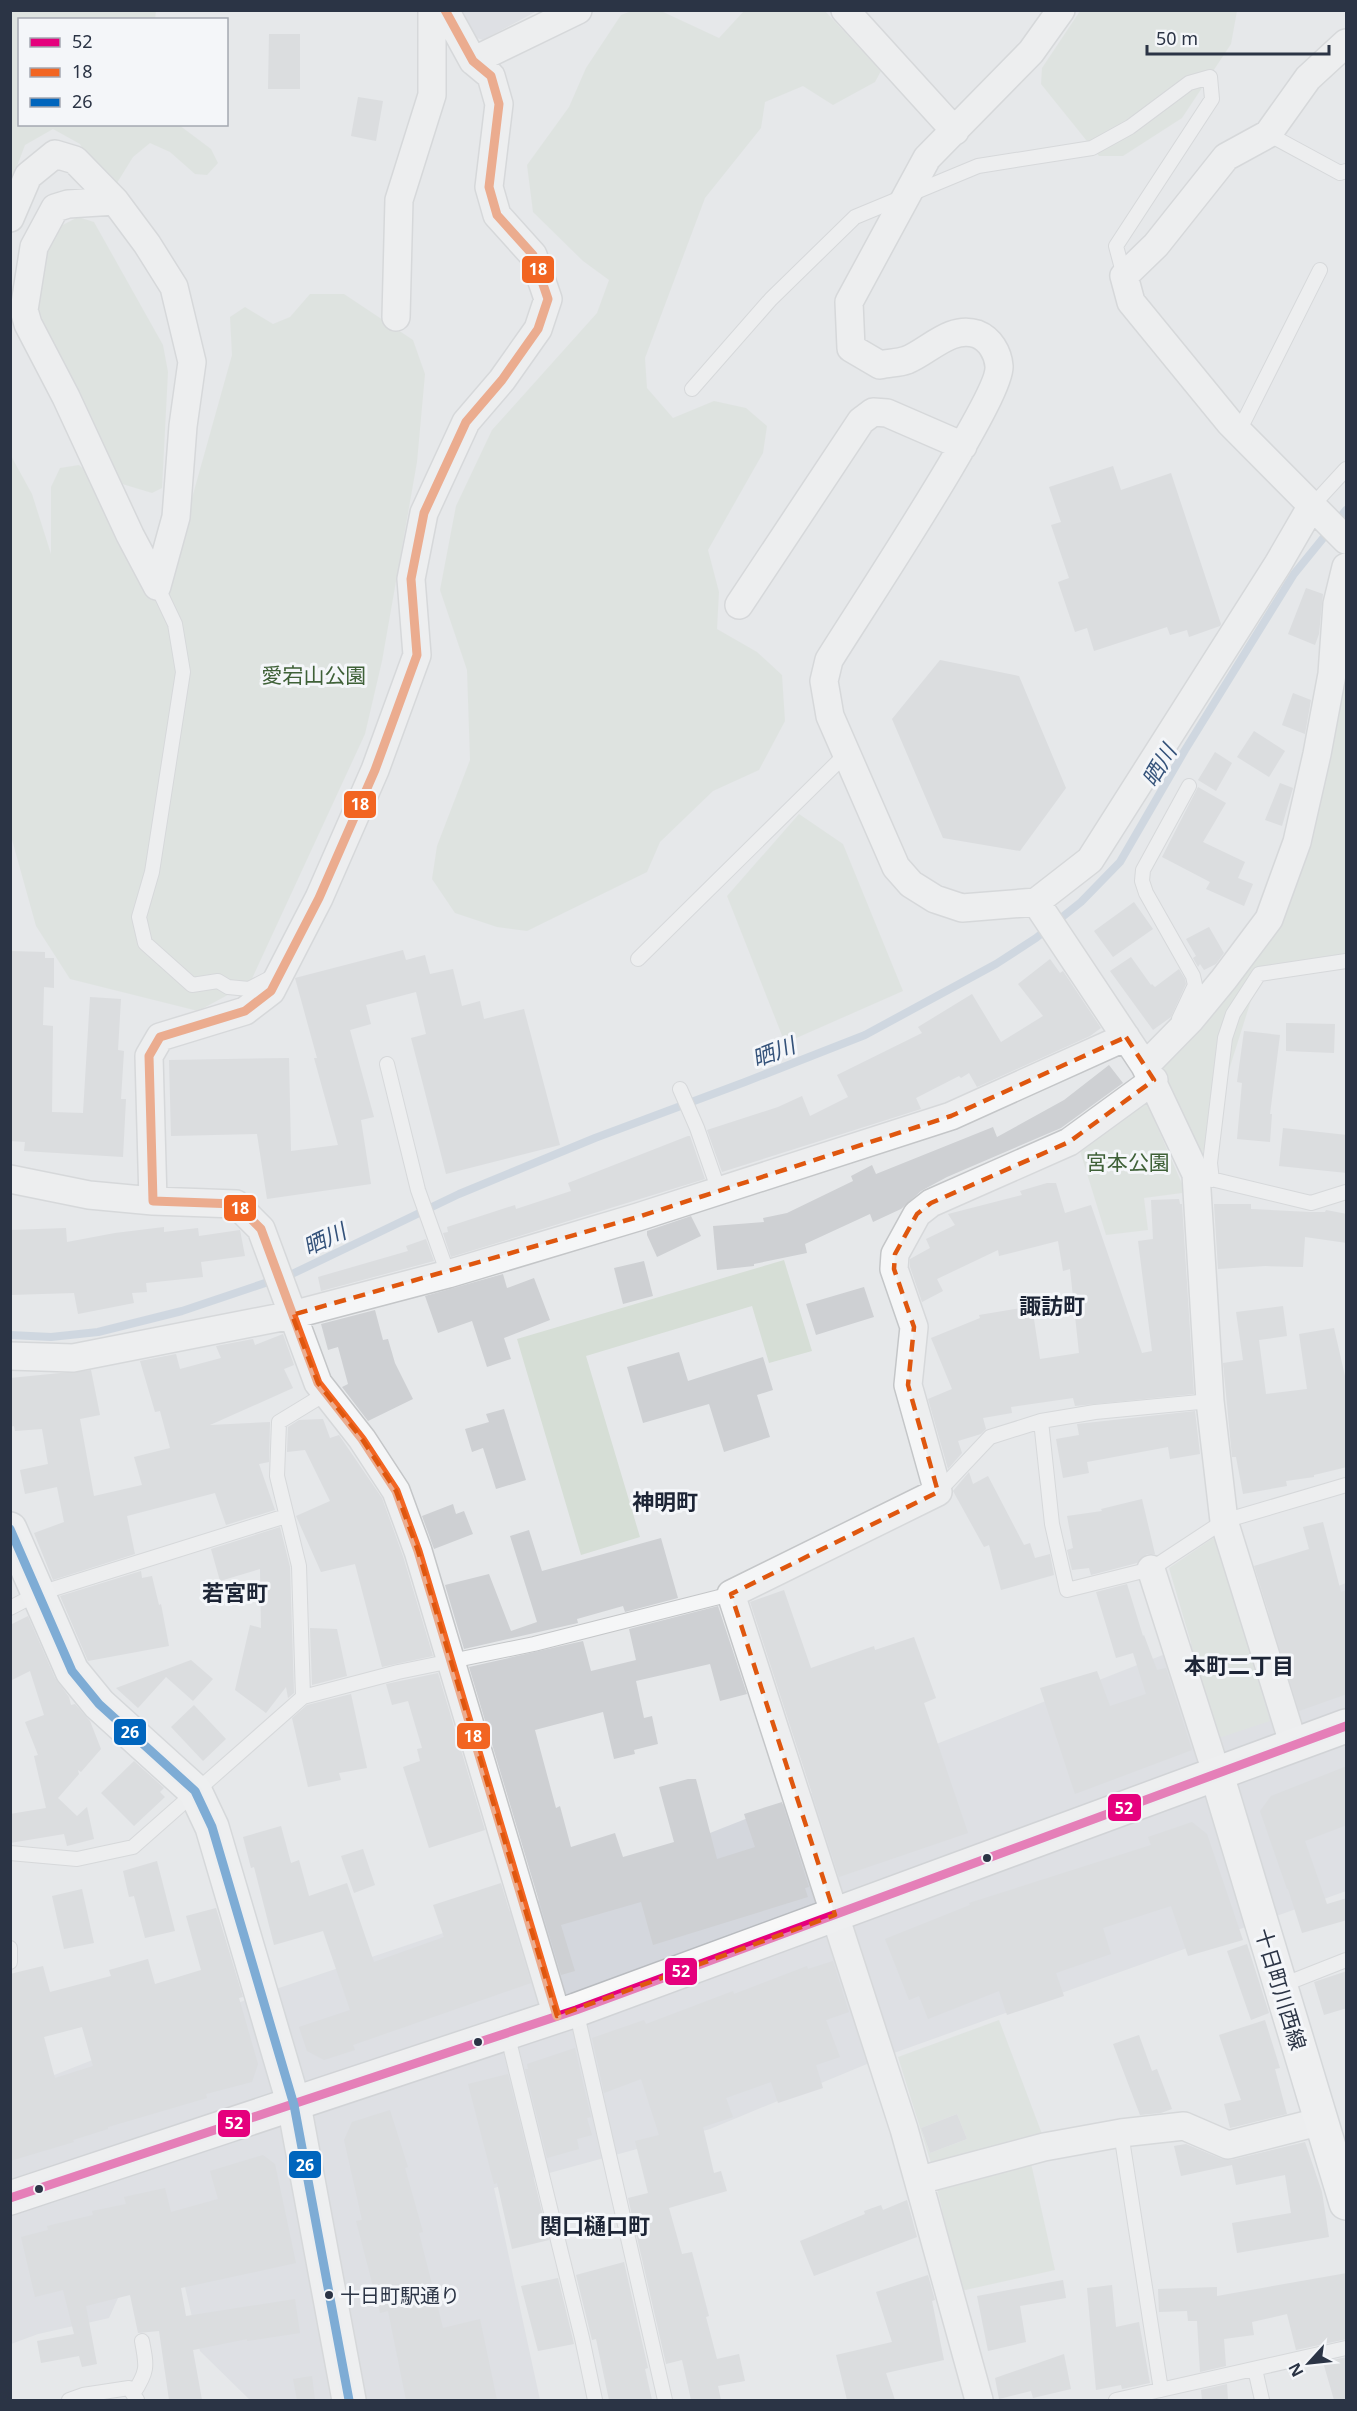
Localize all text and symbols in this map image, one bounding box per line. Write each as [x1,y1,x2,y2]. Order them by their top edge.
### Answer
legend [18,18,228,126]
scale bar [1147,18,1328,56]
text: 50 m [1156,26,1198,50]
text: 52 [72,29,93,53]
text: 18 [72,59,93,83]
text: 26 [72,89,93,113]
line badge: 18 [521,255,555,284]
text: 18 [529,258,547,280]
park label: 愛宕山公園 [262,661,367,689]
water label: 晒川 [1134,737,1183,792]
line badge: 18 [343,790,377,819]
text: 18 [351,793,369,815]
water label: 晒川 [747,1028,801,1073]
park label: 宮本公園 [1086,1148,1170,1176]
line badge: 18 [223,1194,257,1222]
text: 18 [231,1197,249,1219]
water label: 晒川 [298,1214,352,1261]
district label: 諏訪町 [1019,1290,1085,1320]
district label: 神明町 [632,1486,698,1516]
district label: 若宮町 [202,1577,268,1607]
district label: 本町二丁目 [1184,1650,1294,1680]
line badge: 26 [113,1718,147,1746]
text: 26 [121,1721,139,1743]
line badge: 18 [456,1722,491,1750]
text: 18 [464,1725,482,1747]
line badge: 52 [1107,1793,1142,1822]
text: 52 [1115,1797,1133,1819]
unlabelled marker [981,1852,993,1864]
street label: 十日町川西線 [1249,1925,1313,2053]
line badge: 52 [664,1957,698,1986]
text: 52 [672,1960,690,1982]
unlabelled marker [472,2036,484,2048]
line badge: 52 [217,2109,251,2138]
text: 52 [225,2112,243,2134]
line badge: 26 [288,2150,322,2179]
text: 26 [296,2154,314,2176]
unlabelled marker [33,2183,45,2195]
district label: 関口樋口町 [540,2210,650,2240]
place label: 十日町駅通り [340,2282,460,2309]
marker: 十日町駅通り [323,2289,335,2301]
north arrow [1279,2333,1339,2393]
text: N [1283,2359,1308,2381]

